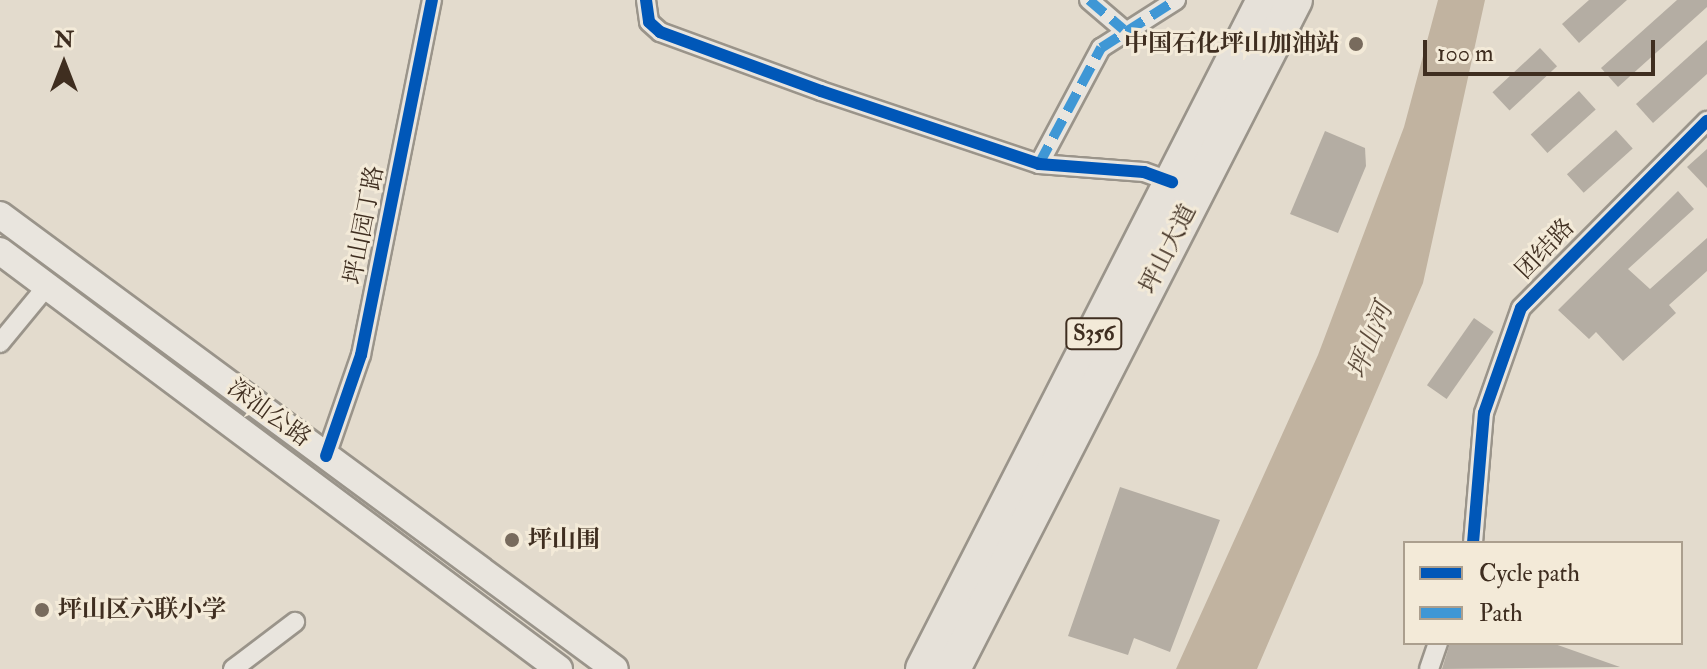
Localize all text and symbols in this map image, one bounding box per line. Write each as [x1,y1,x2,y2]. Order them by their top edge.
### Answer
north arrow [24,24,104,104]
scale bar [1427,24,1659,74]
text: N [54,26,74,54]
place label: 中国石化坪山加油站 [1124,30,1340,58]
marker: 中国石化坪山加油站 [1347,35,1365,53]
text: 100 m [1437,38,1494,69]
street label: 坪山园丁路 [338,163,390,287]
street label: 坪山大道 [1133,200,1203,298]
street label: 团结路 [1510,213,1580,285]
water label: 坪山河 [1342,299,1400,383]
road number: S356 [1064,316,1124,352]
street label: 深汕公路 [222,373,316,453]
place label: 坪山围 [528,526,600,554]
marker: 坪山围 [503,531,521,549]
legend [1403,541,1683,645]
text: Cycle path [1479,558,1580,589]
place label: 坪山区六联小学 [58,596,226,624]
text: Path [1479,598,1523,629]
marker: 坪山区六联小学 [33,601,51,619]

